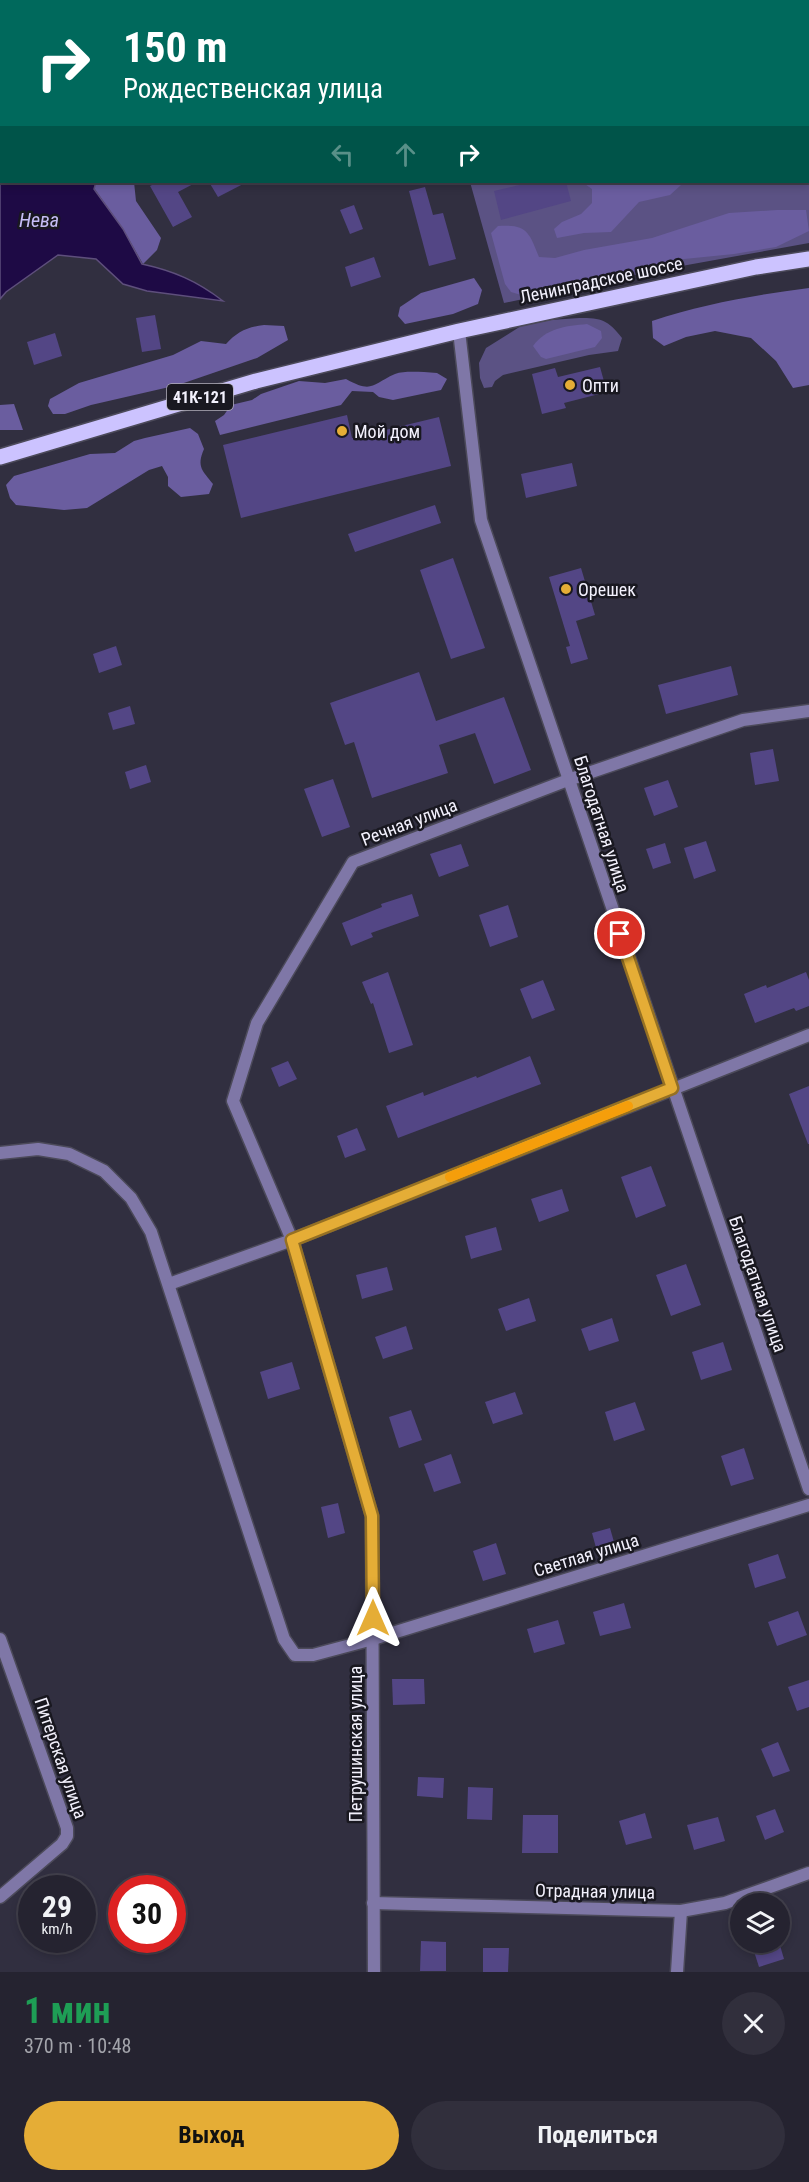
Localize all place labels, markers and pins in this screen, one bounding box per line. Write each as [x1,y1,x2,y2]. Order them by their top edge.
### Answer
place label: Опти [582,375,619,396]
marker: Опти [563,378,577,392]
place label: Мой дом [354,421,420,442]
marker: Мой дом [335,424,349,438]
place label: Орешек [578,579,636,600]
marker: Орешек [559,582,573,596]
pin [594,908,645,959]

